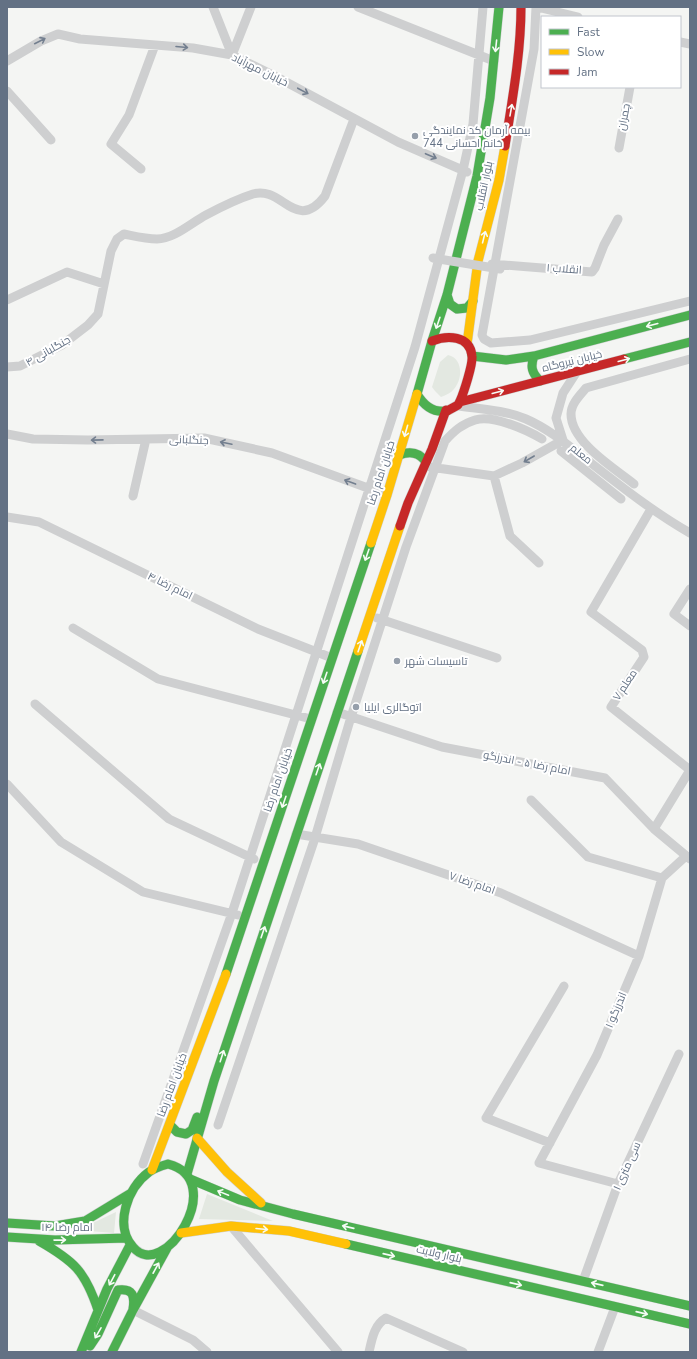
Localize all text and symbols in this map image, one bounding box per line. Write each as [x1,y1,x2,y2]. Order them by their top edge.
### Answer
legend [541,16,681,88]
text: Fast [577,24,600,40]
one-way arrow [34,37,46,45]
one-way arrow [492,39,499,52]
one-way arrow [175,44,188,51]
text: Slow [577,44,605,60]
street label: خیابان مهرآباد [229,50,291,90]
text: Jam [576,64,598,80]
one-way arrow [297,88,309,95]
street label: چمران [614,102,634,132]
one-way arrow [507,104,515,117]
place label: بیمه آرمان کد نمایندگی 744 خانم احسانی [423,123,531,151]
marker: بیمه آرمان کد نمایندگی 744 خانم احسانی [410,131,420,141]
one-way arrow [425,153,437,161]
street label: بلوار انقلاب [471,160,497,212]
one-way arrow [481,231,489,244]
street label: انقلاب ۱ [546,260,582,278]
one-way arrow [433,317,441,329]
one-way arrow [646,322,659,329]
street label: جنگلبانی ۴ [23,332,73,370]
street label: خیابان نیروگاه [540,346,604,376]
one-way arrow [617,356,630,363]
one-way arrow [491,388,504,396]
one-way arrow [402,425,409,438]
street label: جنگلبانی [169,432,209,448]
one-way arrow [91,436,104,444]
one-way arrow [220,439,233,447]
street label: خیابان امام رضا [364,439,398,507]
street label: معلم [567,440,595,468]
one-way arrow [523,455,535,463]
one-way arrow [345,477,357,485]
one-way arrow [362,549,370,561]
street label: امام رضا ۴ [145,569,195,603]
one-way arrow [357,640,364,653]
place label: تاسیسات شهر [404,654,467,669]
marker: تاسیسات شهر [392,656,402,666]
street label: معلم ۷ [609,666,641,704]
one-way arrow [321,672,328,685]
place label: اتوگالری ایلیا [364,700,422,715]
marker: اتوگالری ایلیا [351,702,361,712]
street label: خیابان امام رضا [260,746,296,814]
street label: امام رضا ۵ - اندرزگو [482,747,572,779]
one-way arrow [315,763,322,776]
one-way arrow [279,795,287,807]
street label: امام رضا ۷ [447,868,497,898]
one-way arrow [260,926,267,939]
street label: اندرزگو ۱ [602,990,630,1030]
one-way arrow [219,1049,226,1062]
street label: خیابان امام رضا [153,1051,191,1119]
street label: سی متری ۱ [610,1139,644,1193]
one-way arrow [217,1189,229,1196]
street label: امام رضا ۱۴ [41,1220,93,1235]
one-way arrow [342,1222,355,1230]
one-way arrow [255,1225,268,1233]
one-way arrow [53,1236,66,1244]
street label: بلوار ولایت [415,1241,463,1267]
one-way arrow [382,1251,395,1259]
one-way arrow [153,1262,160,1274]
one-way arrow [108,1273,115,1285]
one-way arrow [509,1280,522,1288]
one-way arrow [591,1280,604,1288]
one-way arrow [636,1310,649,1318]
one-way arrow [93,1327,101,1339]

